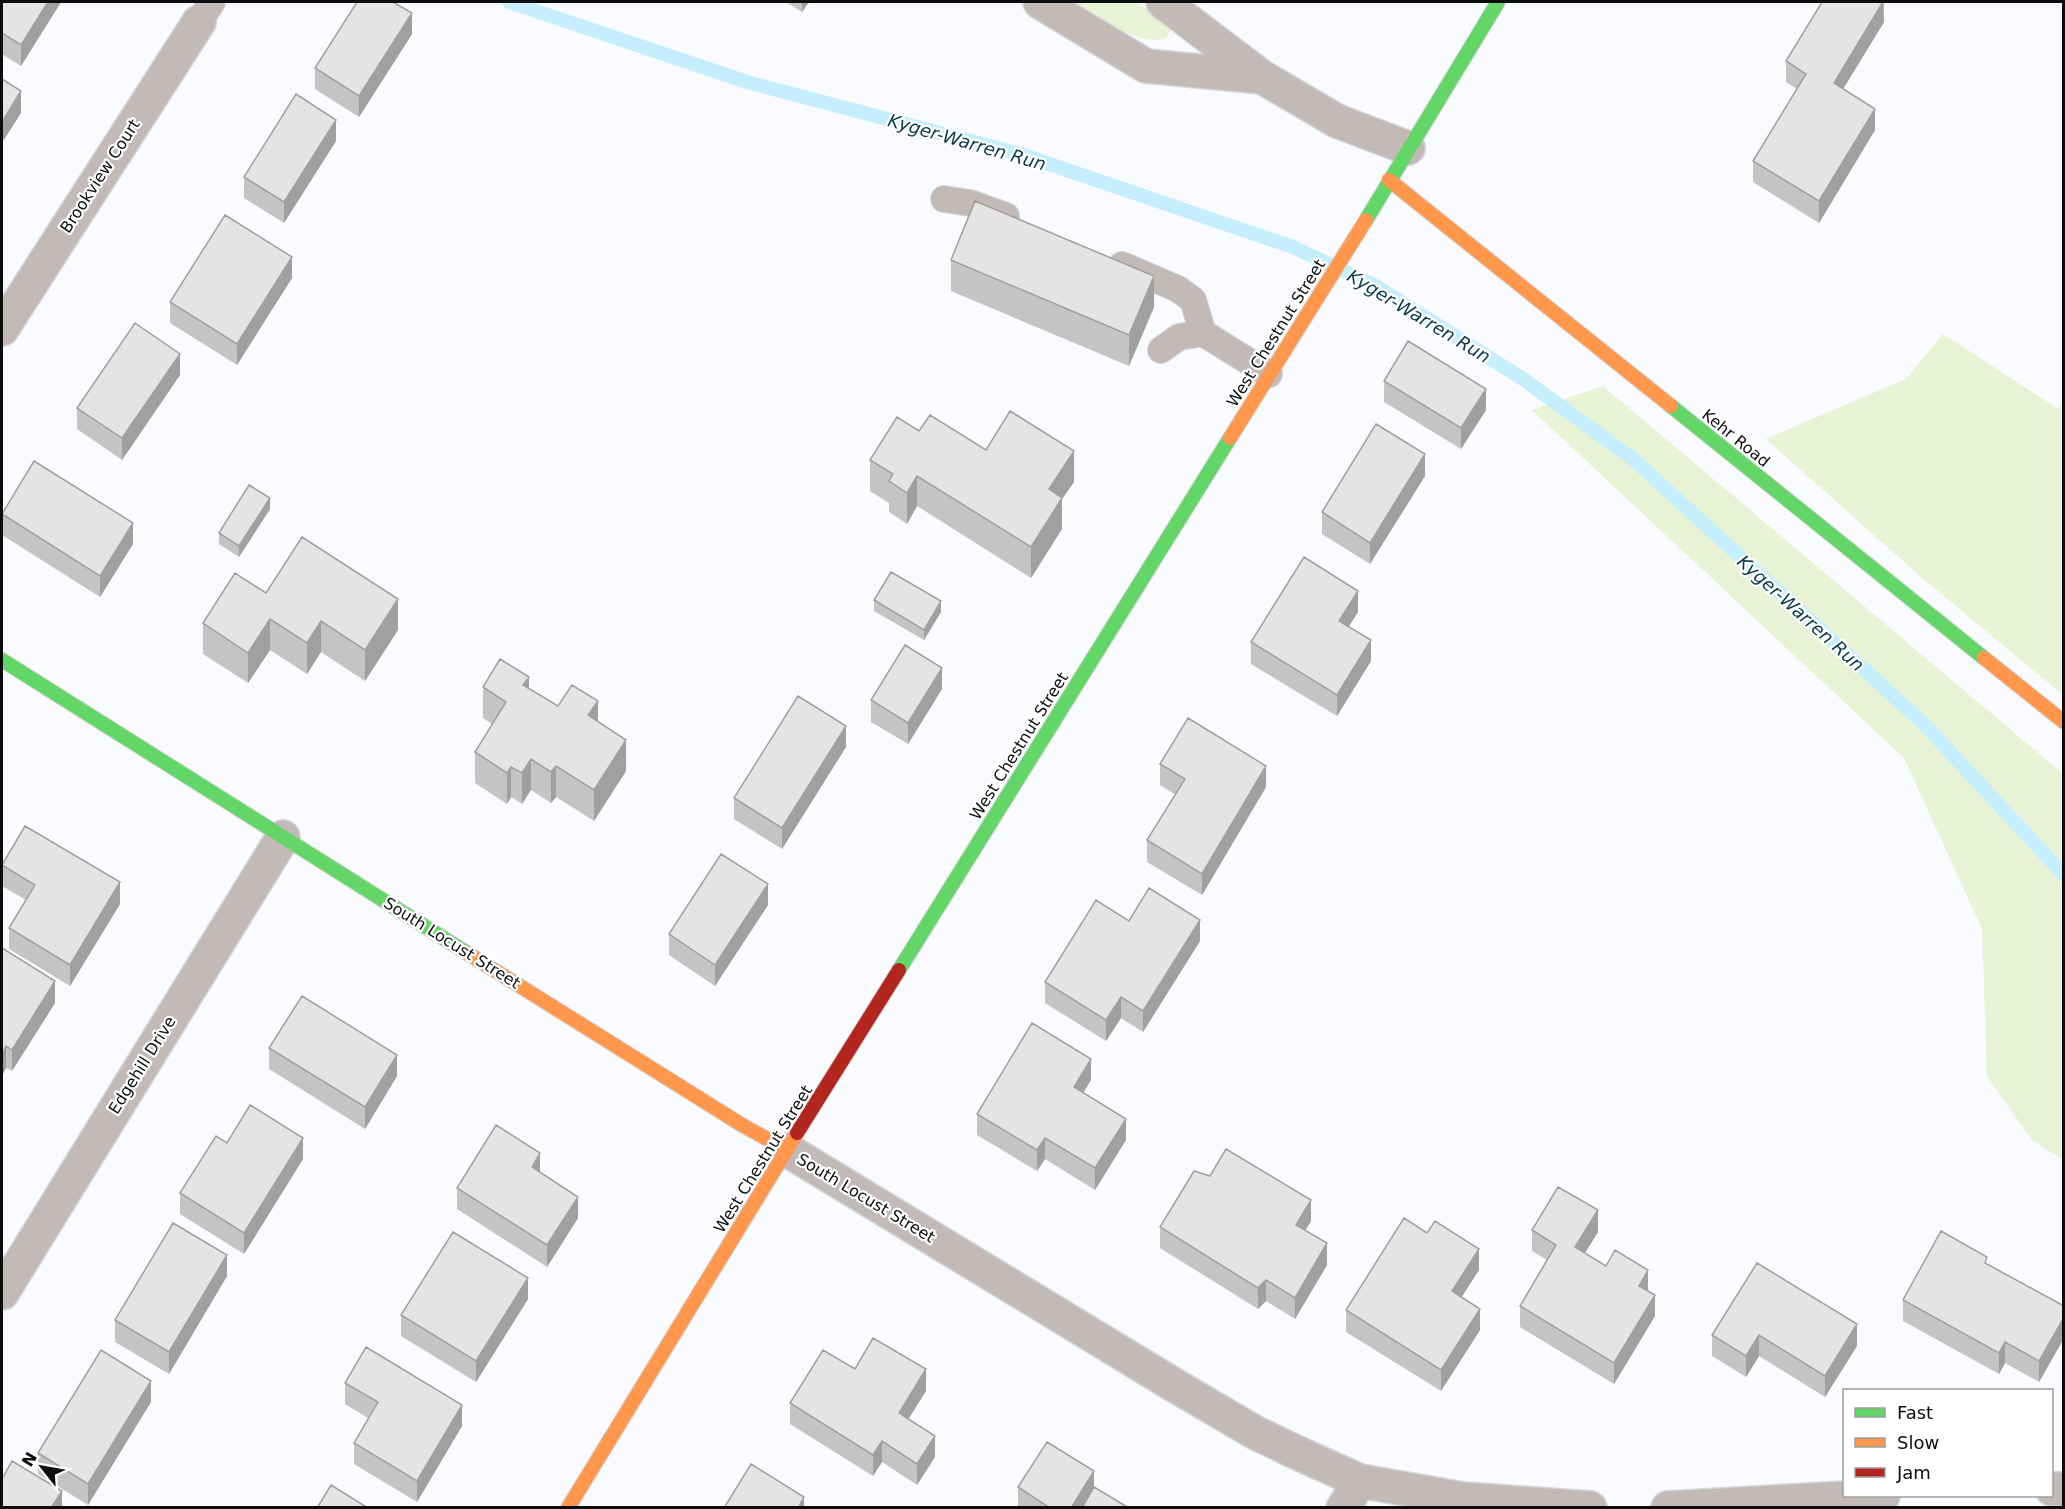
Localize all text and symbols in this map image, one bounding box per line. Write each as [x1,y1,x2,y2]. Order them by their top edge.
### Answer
water label: Kyger-Warren Run [886,109,1048,175]
street label: Brookview Court [56,115,144,237]
street label: West Chestnut Street [1223,256,1329,410]
water label: Kyger-Warren Run [1344,265,1494,367]
street label: Kehr Road [1698,405,1774,471]
water label: Kyger-Warren Run [1733,551,1869,675]
street label: West Chestnut Street [966,669,1072,823]
street label: South Locust Street [380,893,524,993]
street label: Edgehill Drive [104,1013,180,1117]
street label: West Chestnut Street [710,1082,816,1236]
street label: South Locust Street [794,1149,938,1247]
legend [1843,1389,2053,1497]
text: Fast [1897,1402,1933,1423]
text: Slow [1897,1432,1939,1453]
north arrow [12,1437,72,1497]
text: N [18,1449,41,1470]
text: Jam [1896,1462,1931,1483]

